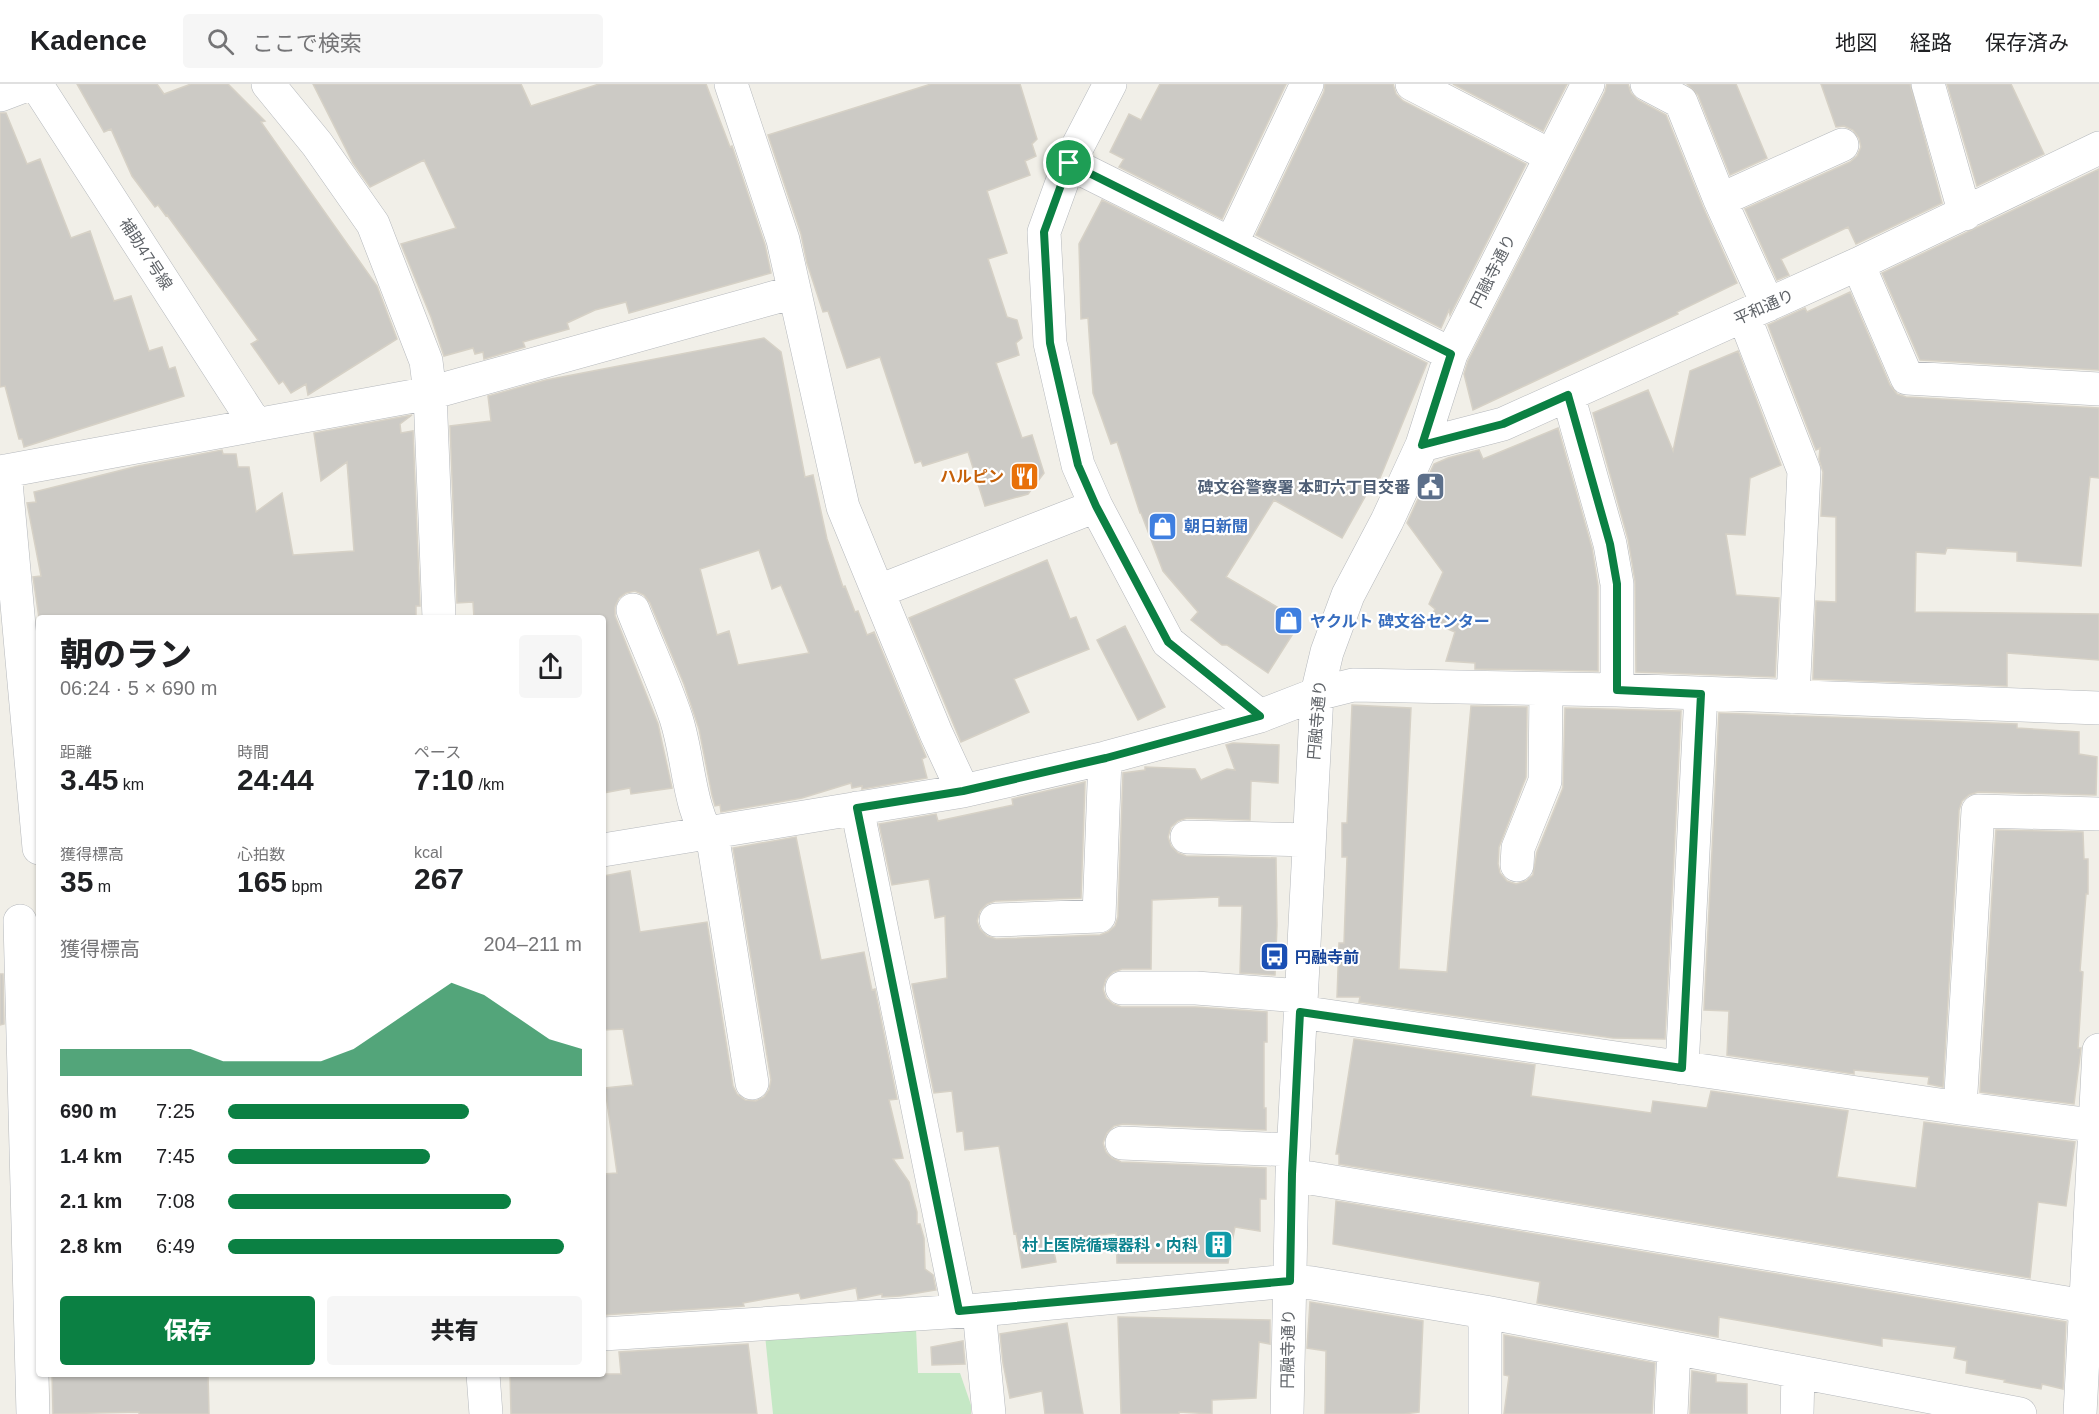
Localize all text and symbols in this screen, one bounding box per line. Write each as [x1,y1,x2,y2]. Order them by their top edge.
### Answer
search box [183,14,603,68]
text: Kadence [30,25,147,56]
icon: search [204,25,237,58]
text: ここで検索 [252,31,362,56]
text: 地図 [1835,31,1877,54]
text: 経路 [1910,31,1952,54]
text: 保存済み [1985,31,2069,54]
pin [1043,137,1094,188]
icon: arrive [1052,146,1085,179]
street label: 補助47号線 [117,215,175,293]
street label: 円融寺通り [1467,231,1519,311]
street label: 平和通り [1731,286,1797,328]
restaurant icon: ハルピン [1009,460,1041,492]
place label: ハルピン [940,468,1004,485]
public building icon: 碑文谷警察署 本町六丁目交番 [1415,471,1447,503]
place label: 碑文谷警察署 本町六丁目交番 [1198,479,1410,496]
shop icon: 朝日新聞 [1147,510,1179,542]
place label: 朝日新聞 [1184,518,1248,535]
shop icon: ヤクルト 碑文谷センター [1273,605,1305,637]
place label: ヤクルト 碑文谷センター [1310,613,1490,630]
button: share [519,635,582,698]
text: 朝のラン [60,636,192,673]
text: 06:24 · 5 × 690 m [60,677,217,699]
street label: 円融寺通り [1305,679,1329,761]
text: 距離 [60,744,92,761]
text: 時間 [237,744,269,761]
text: ペース [414,744,461,761]
text: 3.45 [60,763,118,796]
text: 24:44 [237,763,314,796]
text: 7:10 [414,763,474,796]
text: km [118,776,144,793]
text: /km [474,776,504,793]
text: kcal [414,844,442,861]
text: 獲得標高 [60,846,124,863]
text: 心拍数 [237,846,285,863]
text: 267 [414,862,464,895]
text: 35 [60,865,93,898]
text: 165 [237,865,287,898]
text: m [93,878,111,895]
text: bpm [287,878,323,895]
text: 204–211 m [483,933,582,955]
text: 獲得標高 [60,938,140,960]
bus stop icon: 円融寺前 [1258,941,1290,973]
place label: 円融寺前 [1295,949,1359,966]
text: 690 m [60,1100,117,1122]
text: 7:25 [156,1100,195,1122]
text: 1.4 km [60,1145,122,1167]
text: 7:45 [156,1145,195,1167]
text: 2.1 km [60,1190,122,1212]
text: 7:08 [156,1190,195,1212]
building icon: 村上医院循環器科・内科 [1203,1229,1235,1261]
text: 2.8 km [60,1235,122,1257]
text: 6:49 [156,1235,195,1257]
place label: 村上医院循環器科・内科 [1022,1236,1198,1254]
button: 保存 [60,1296,315,1365]
button: 共有 [327,1296,582,1365]
street label: 円融寺通り [1279,1309,1297,1389]

